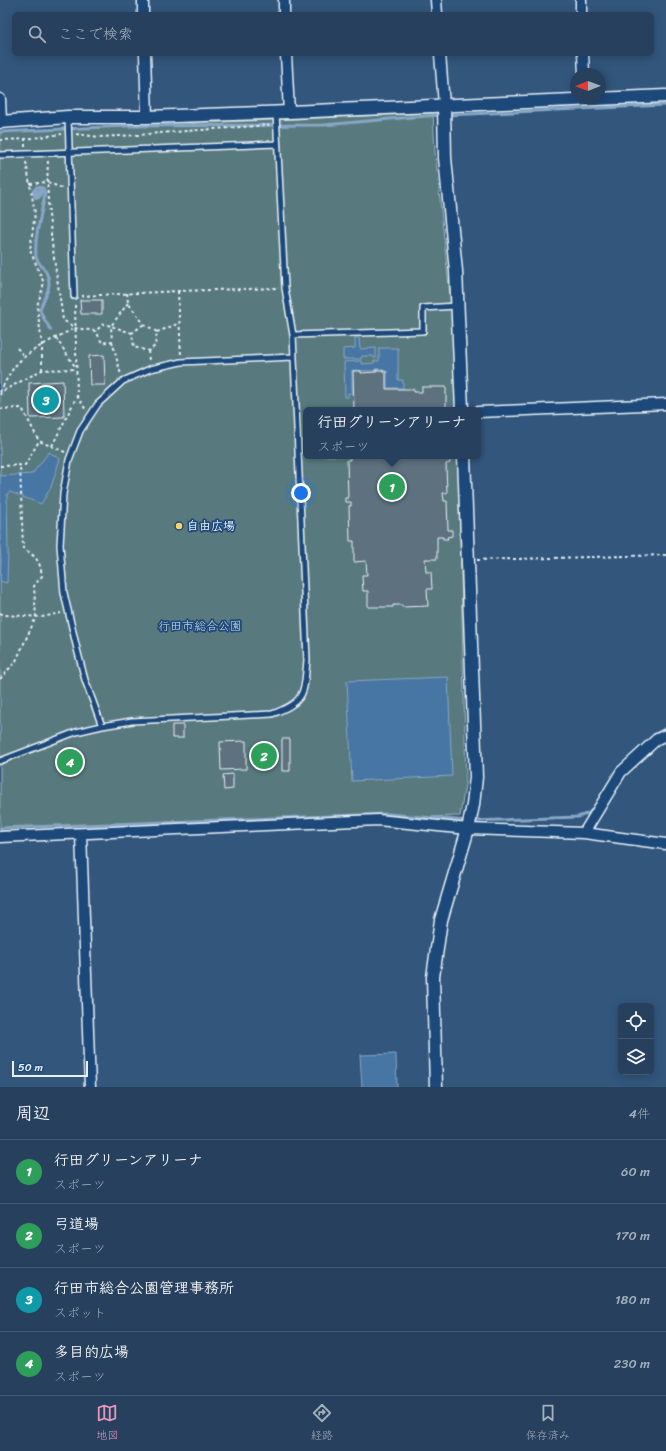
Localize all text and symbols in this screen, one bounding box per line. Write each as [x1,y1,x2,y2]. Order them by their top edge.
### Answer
search box [12,12,654,56]
text: ここで検索 [58,21,133,47]
icon: search [26,23,48,45]
north arrow [570,68,606,104]
pin: 3 [33,385,59,415]
popup [303,407,481,459]
text: 行田グリーンアリーナ [317,409,467,435]
text: スポーツ [317,435,369,458]
pin: 1 [379,472,405,502]
your location [291,483,311,503]
place label: 自由広場 [187,515,235,537]
marker: 自由広場 [174,521,184,531]
park label: 行田市総合公園 [158,615,242,637]
pin: 2 [251,741,277,771]
pin: 4 [57,747,83,777]
map controls [618,1003,654,1075]
button: locate [618,1003,654,1039]
button: layers [618,1039,654,1075]
text: 50 m [18,1058,43,1077]
scale bar [12,1059,88,1078]
text: 周辺 [16,1098,50,1128]
text: 4件 [629,1102,650,1125]
text: 行田グリーンアリーナ [54,1147,203,1173]
text: 1 [26,1160,32,1183]
text: 60 m [621,1160,650,1183]
text: スポーツ [54,1173,106,1196]
text: 弓道場 [54,1211,99,1237]
text: 2 [25,1224,33,1247]
text: 170 m [615,1224,650,1247]
text: スポーツ [54,1237,106,1260]
text: 行田市総合公園管理事務所 [54,1275,234,1301]
text: 3 [25,1288,33,1311]
text: 180 m [615,1288,650,1311]
text: スポット [54,1301,106,1324]
text: 多目的広場 [54,1339,129,1365]
text: 4 [25,1352,33,1375]
text: 230 m [614,1352,650,1375]
text: スポーツ [54,1365,106,1388]
tab: 地図 [96,1402,118,1445]
tab: 経路 [311,1402,333,1445]
tab: 保存済み [526,1402,570,1445]

